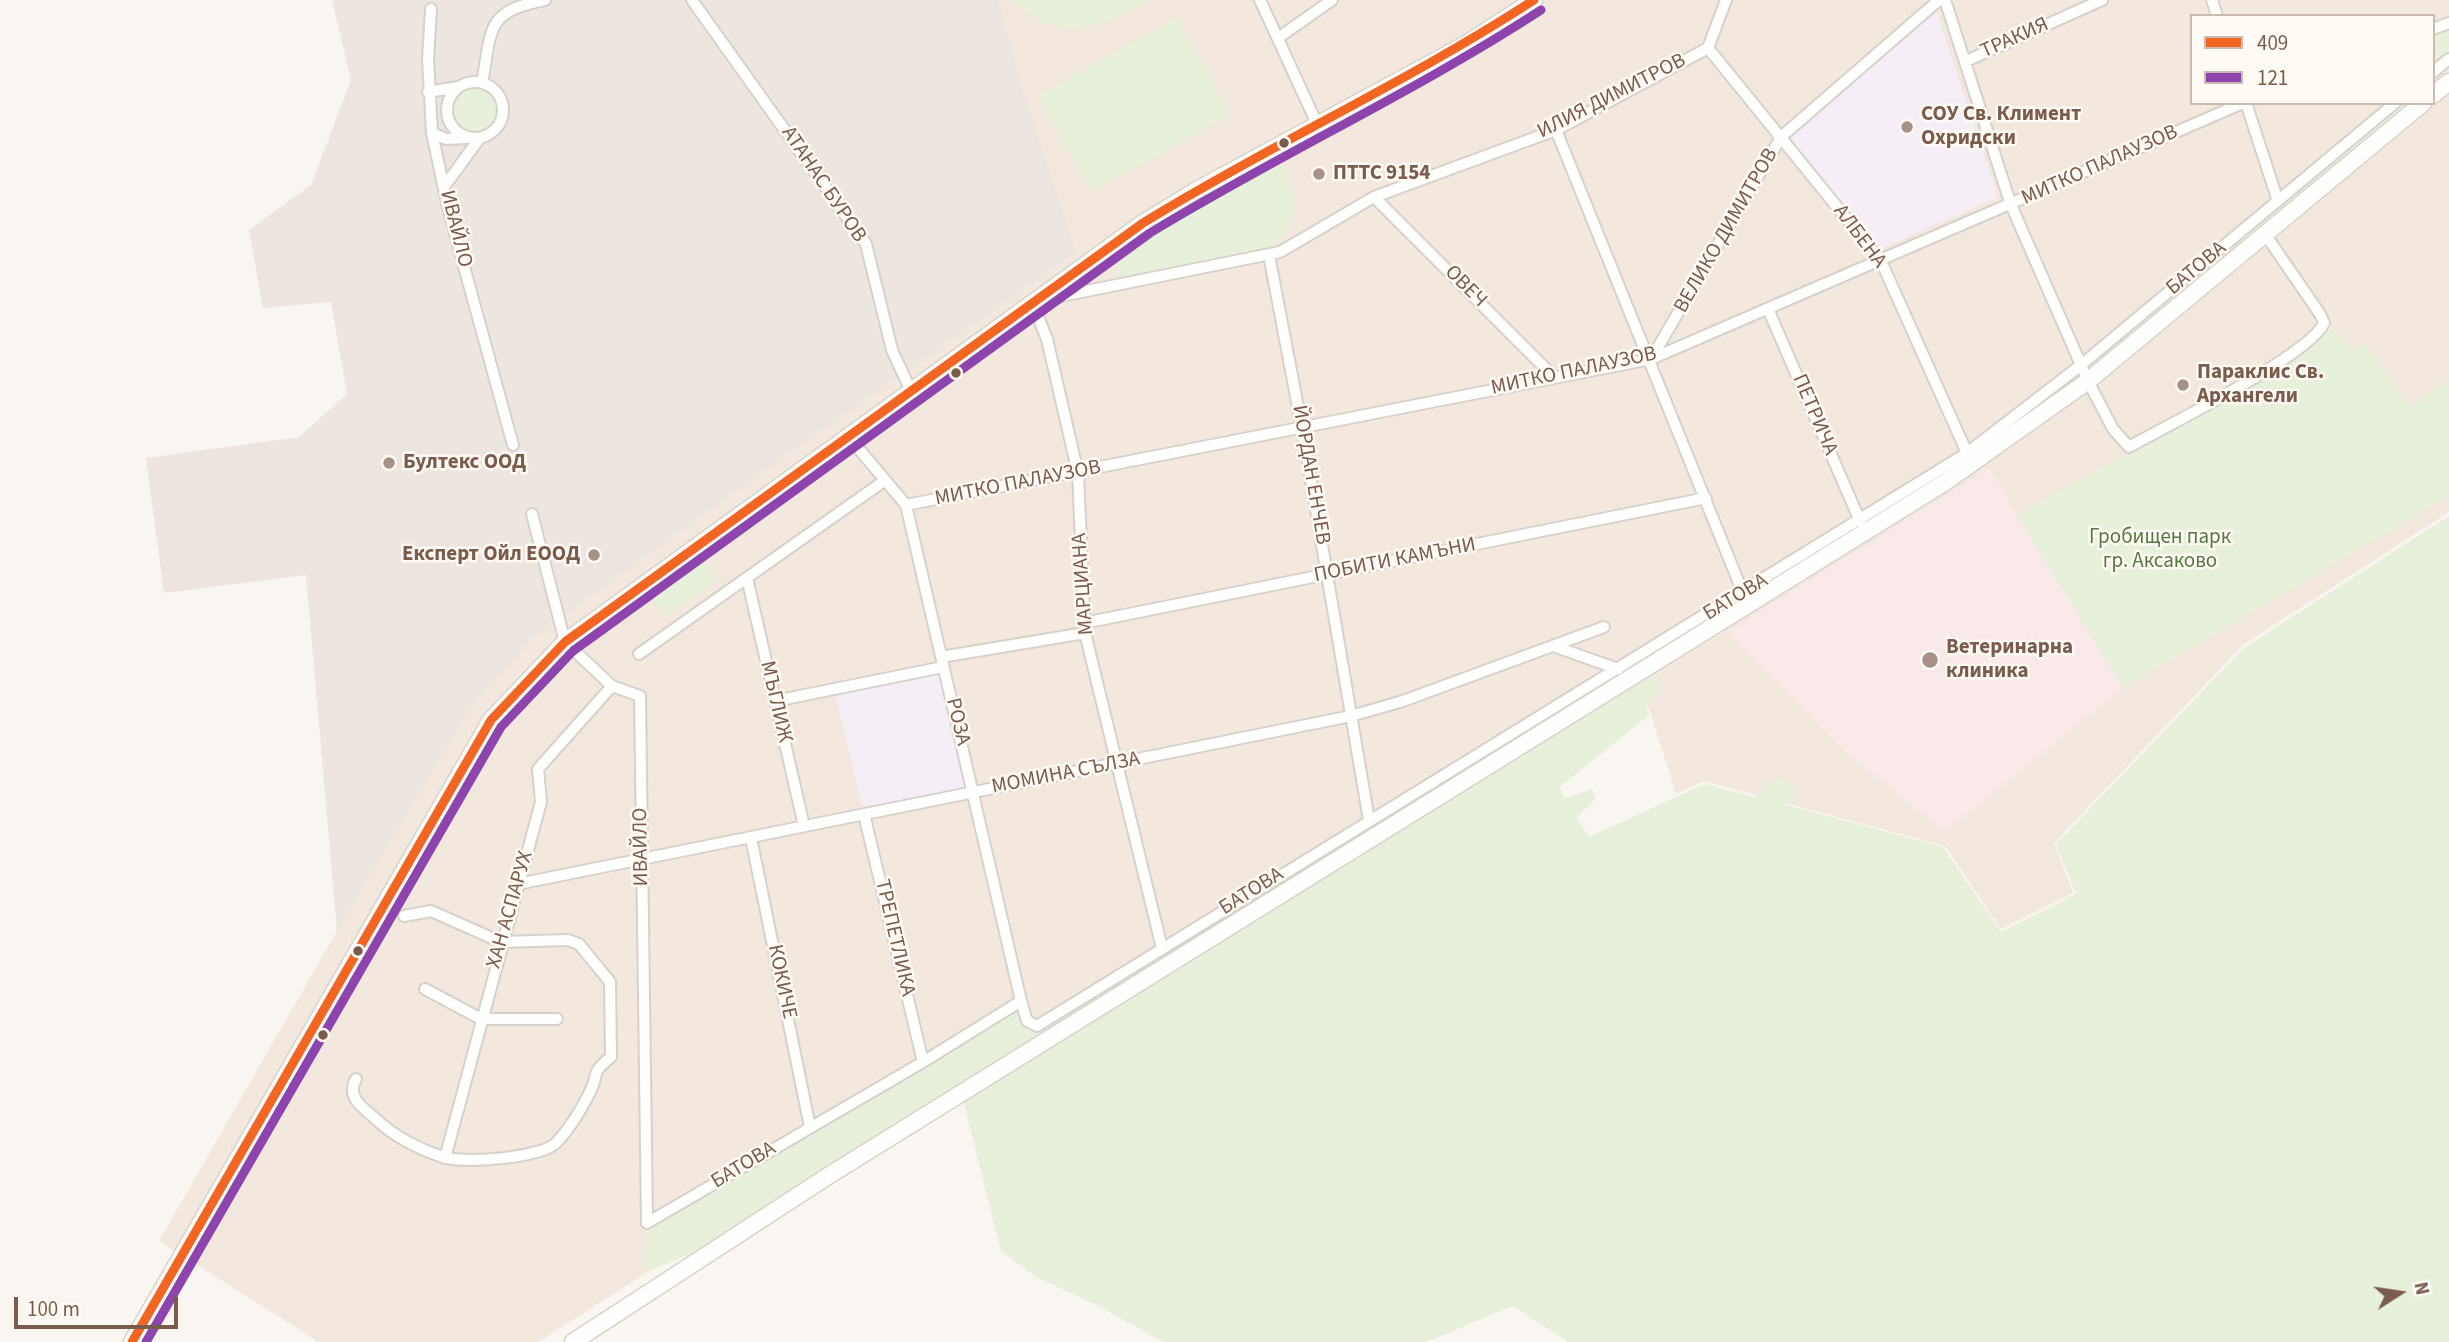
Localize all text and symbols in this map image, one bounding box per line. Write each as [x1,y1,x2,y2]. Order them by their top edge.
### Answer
street label: ТРАКИЯ [1977,13,2053,65]
legend [2190,14,2435,105]
text: 409 [2257,28,2288,58]
street label: ИЛИЯ ДИМИТРОВ [1534,49,1690,145]
text: 121 [2257,63,2288,93]
place label: СОУ Св. Климент Охридски [1921,102,2081,152]
marker: СОУ Св. Климент Охридски [1899,119,1915,135]
street label: МИТКО ПАЛАУЗОВ [2018,120,2182,212]
street label: АТАНАС БУРОВ [775,122,871,248]
unlabelled marker [1277,136,1291,150]
street label: ВЕЛИКО ДИМИТРОВ [1670,144,1784,318]
place label: ПТТС 9154 [1333,161,1430,187]
marker: ПТТС 9154 [1311,166,1327,182]
street label: ИВАЙЛО [433,188,477,270]
street label: АЛБЕНА [1827,200,1891,274]
street label: БАТОВА [2162,237,2232,301]
street label: ОВЕЧ [1439,261,1491,313]
street label: МИТКО ПАЛАУЗОВ [1489,342,1659,402]
place label: Параклис Св. Архангели [2197,360,2324,410]
unlabelled marker [949,366,963,380]
street label: ПЕТРИЧА [1786,371,1842,459]
marker: Параклис Св. Архангели [2175,377,2191,393]
street label: ЙОРДАН ЕНЧЕВ [1285,403,1335,547]
place label: Бултекс ООД [403,450,526,476]
marker: Бултекс ООД [381,455,397,471]
street label: МИТКО ПАЛАУЗОВ [933,456,1103,512]
park label: Гробищен парк гр. Аксаково [2089,525,2231,575]
street label: МАРЦИАНА [1068,532,1100,636]
street label: ПОБИТИ КАМЪНИ [1312,533,1478,589]
place label: Експерт Ойл ЕООД [402,542,580,568]
marker: Експерт Ойл ЕООД [586,547,602,563]
street label: БАТОВА [1699,569,1773,627]
place label: Ветеринарна клиника [1946,635,2073,685]
marker: Ветеринарна клиника [1920,650,1940,670]
street label: МЪГЛИЖ [753,659,797,745]
street label: РОЗА [939,696,975,748]
street label: МОМИНА СЪЛЗА [990,747,1142,801]
street label: ИВАЙЛО [629,808,655,886]
street label: ХАН АСПАРУХ [482,848,540,972]
street label: БАТОВА [1215,863,1289,921]
street label: ТРЕПЕТЛИКА [868,877,920,999]
street label: КОКИЧЕ [761,942,801,1022]
unlabelled marker [351,944,365,958]
unlabelled marker [316,1028,330,1042]
street label: БАТОВА [707,1137,781,1195]
north arrow [2365,1258,2435,1328]
text: N [2407,1280,2436,1298]
scale bar [18,1282,182,1326]
text: 100 m [27,1294,80,1324]

